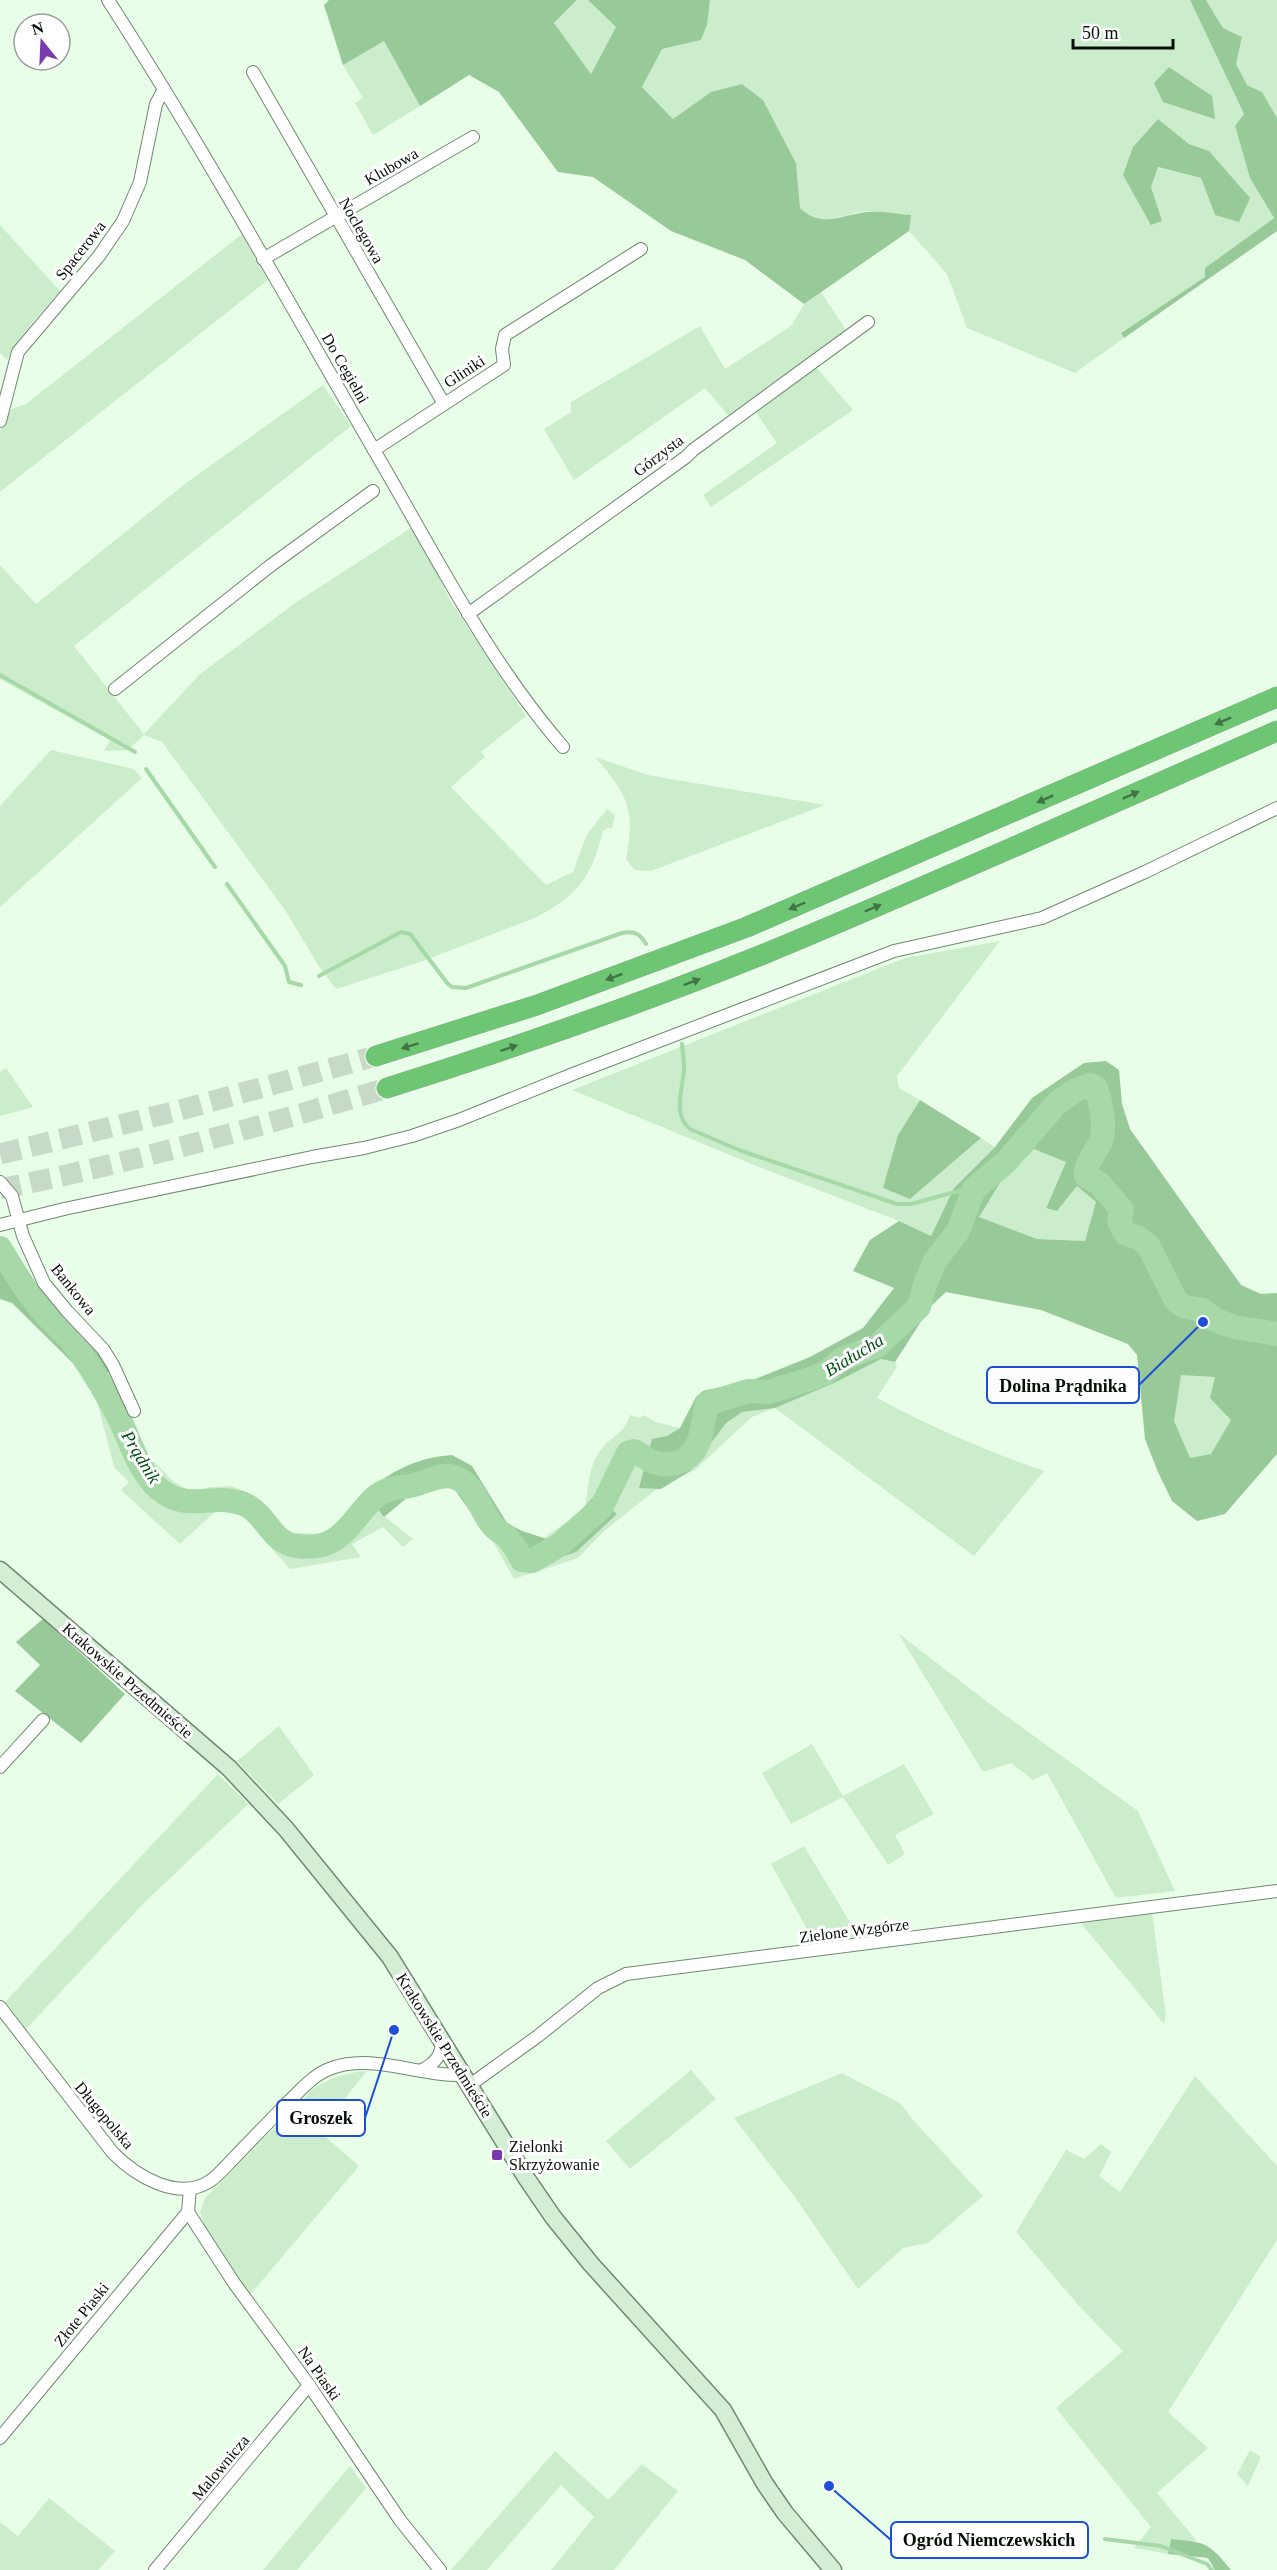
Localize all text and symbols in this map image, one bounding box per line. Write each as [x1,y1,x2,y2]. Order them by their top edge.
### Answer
north arrow [12,12,72,72]
scale bar [1073,12,1174,50]
text: N [29,18,46,38]
text: 50 m [1082,23,1119,43]
street label: Klubowa [362,144,421,188]
street label: Noclegowa [335,194,387,267]
street label: Spacerowa [52,217,109,284]
street label: Do Cegielni [318,330,373,407]
street label: Gliniki [441,352,488,391]
street label: Górzysta [630,431,687,480]
one-way arrow [1214,716,1232,726]
one-way arrow [1122,790,1140,800]
one-way arrow [1036,794,1053,803]
one-way arrow [788,901,806,911]
one-way arrow [864,903,882,913]
one-way arrow [605,973,623,983]
one-way arrow [683,977,701,986]
one-way arrow [401,1042,419,1051]
one-way arrow [500,1043,518,1053]
street label: Bankowa [48,1260,99,1318]
water label: Białucha [821,1330,887,1380]
callout: Dolina Prądnika [987,1367,1139,1403]
text: Dolina Prądnika [999,1376,1127,1396]
water label: Prądnik [117,1426,165,1488]
street label: Krakowskie Przedmieście [59,1619,196,1741]
street label: Zielone Wzgórze [798,1915,910,1947]
street label: Krakowskie Przedmieście [393,1970,496,2120]
street label: Długopolska [71,2079,137,2153]
callout: Groszek [277,2100,365,2136]
text: Groszek [289,2108,353,2128]
place label: Zielonki Skrzyżowanie [509,2138,600,2174]
marker: Zielonki Skrzyżowanie [490,2148,504,2162]
street label: Złote Piaski [51,2279,113,2350]
street label: Na Piaski [295,2343,345,2404]
street label: Malownicza [188,2432,252,2503]
callout: Ogród Niemczewskich [891,2522,1088,2558]
text: Ogród Niemczewskich [903,2530,1075,2550]

